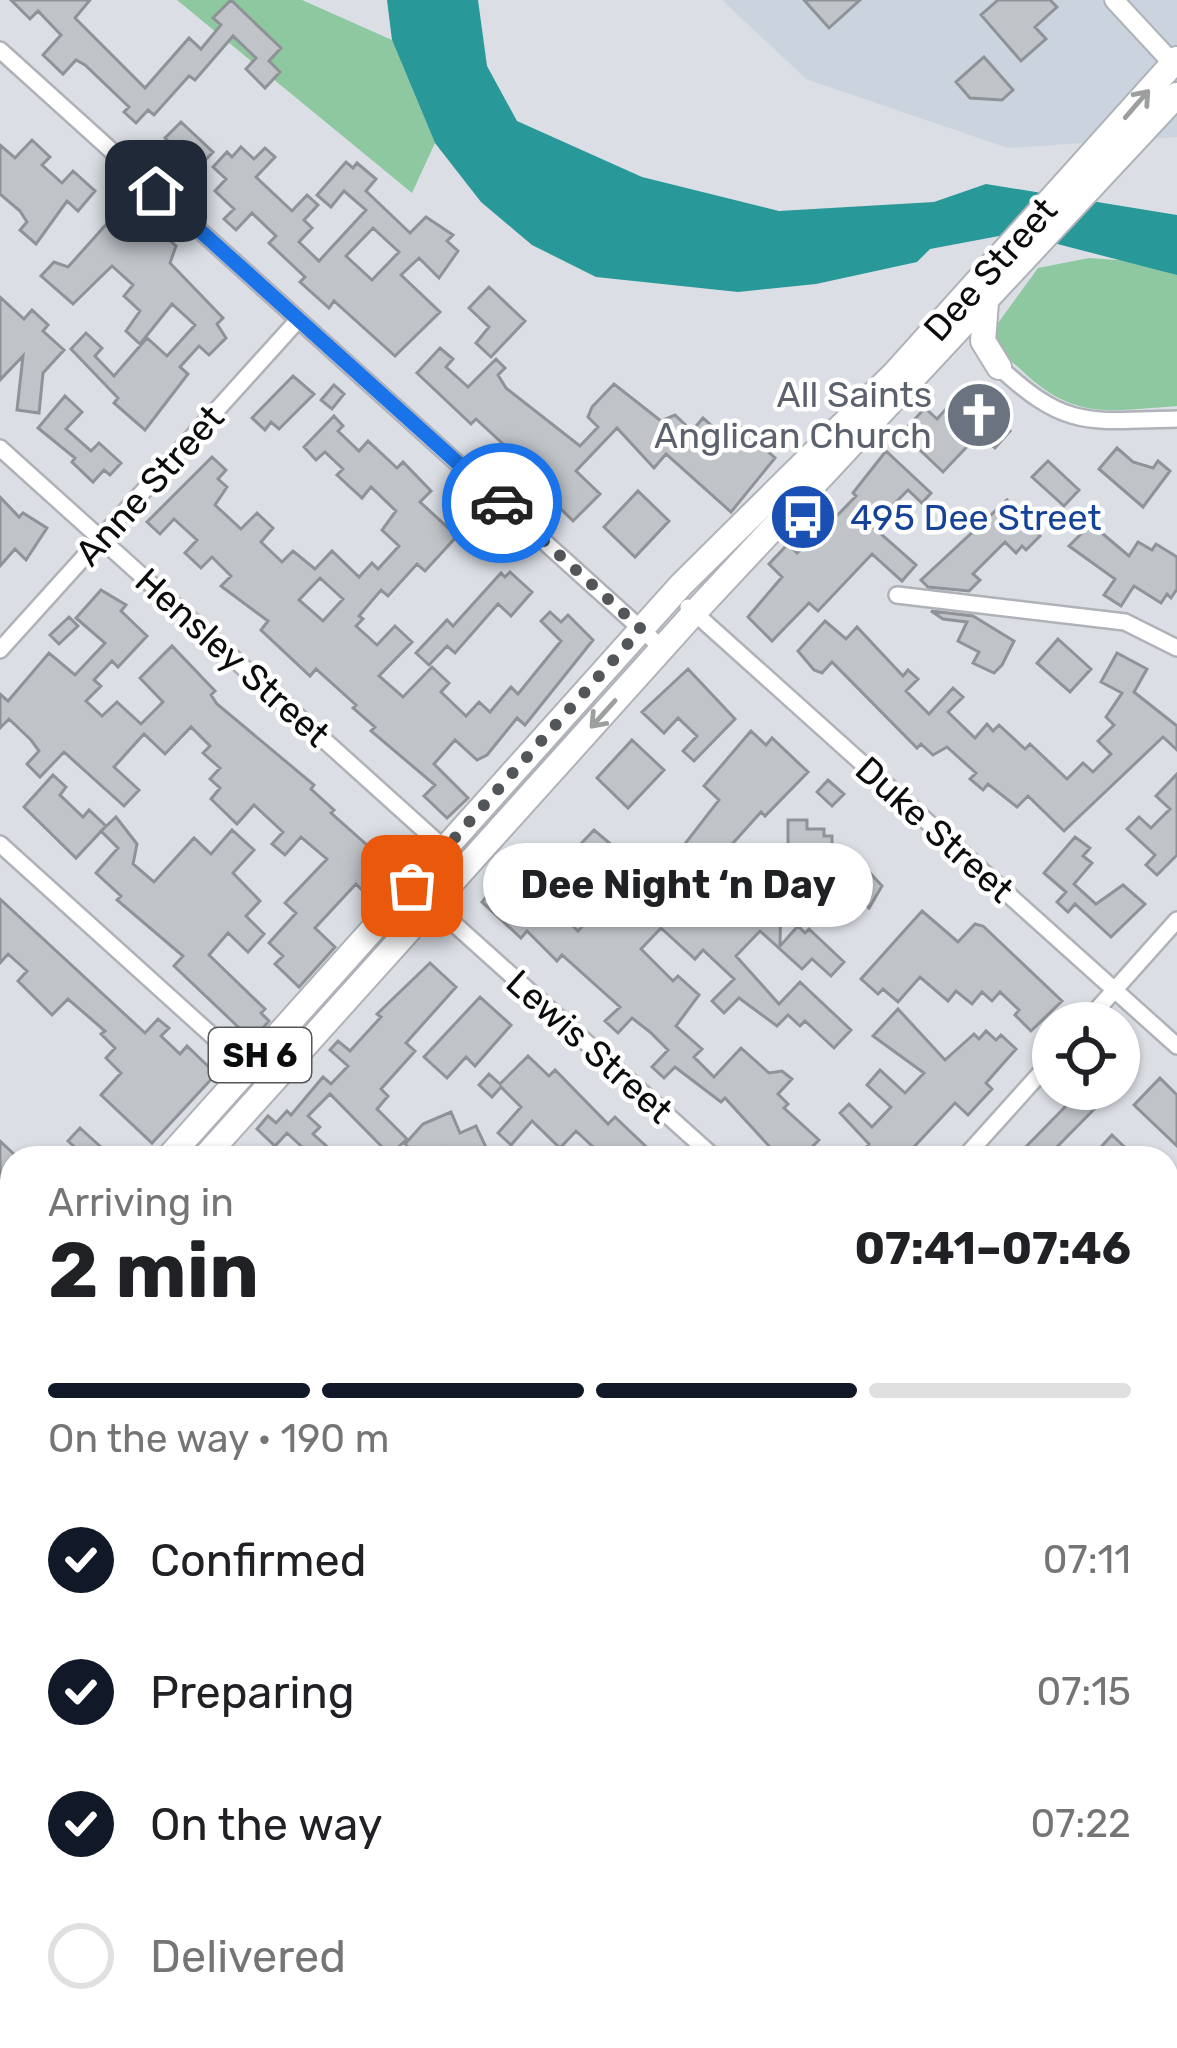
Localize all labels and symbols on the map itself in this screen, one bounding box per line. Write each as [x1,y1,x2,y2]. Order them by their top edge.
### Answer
one-way arrow [1123,90,1150,120]
pin [105,140,207,242]
street label: Dee Street [915,189,1066,350]
place label: All Saints Anglican Church [654,373,932,457]
church icon: All Saints Anglican Church [944,380,1014,450]
street label: Anne Street [66,396,233,574]
courier [442,443,562,563]
bus stop icon: 495 Dee Street [768,482,838,552]
place label: 495 Dee Street [850,496,1102,539]
street label: Hensley Street [127,559,338,756]
one-way arrow [590,698,617,729]
street label: Duke Street [847,747,1022,911]
pin [361,835,463,937]
callout: Dee Night ‘n Day [484,844,874,928]
street label: Lewis Street [498,961,681,1132]
road number: SH 6 [209,1028,311,1082]

